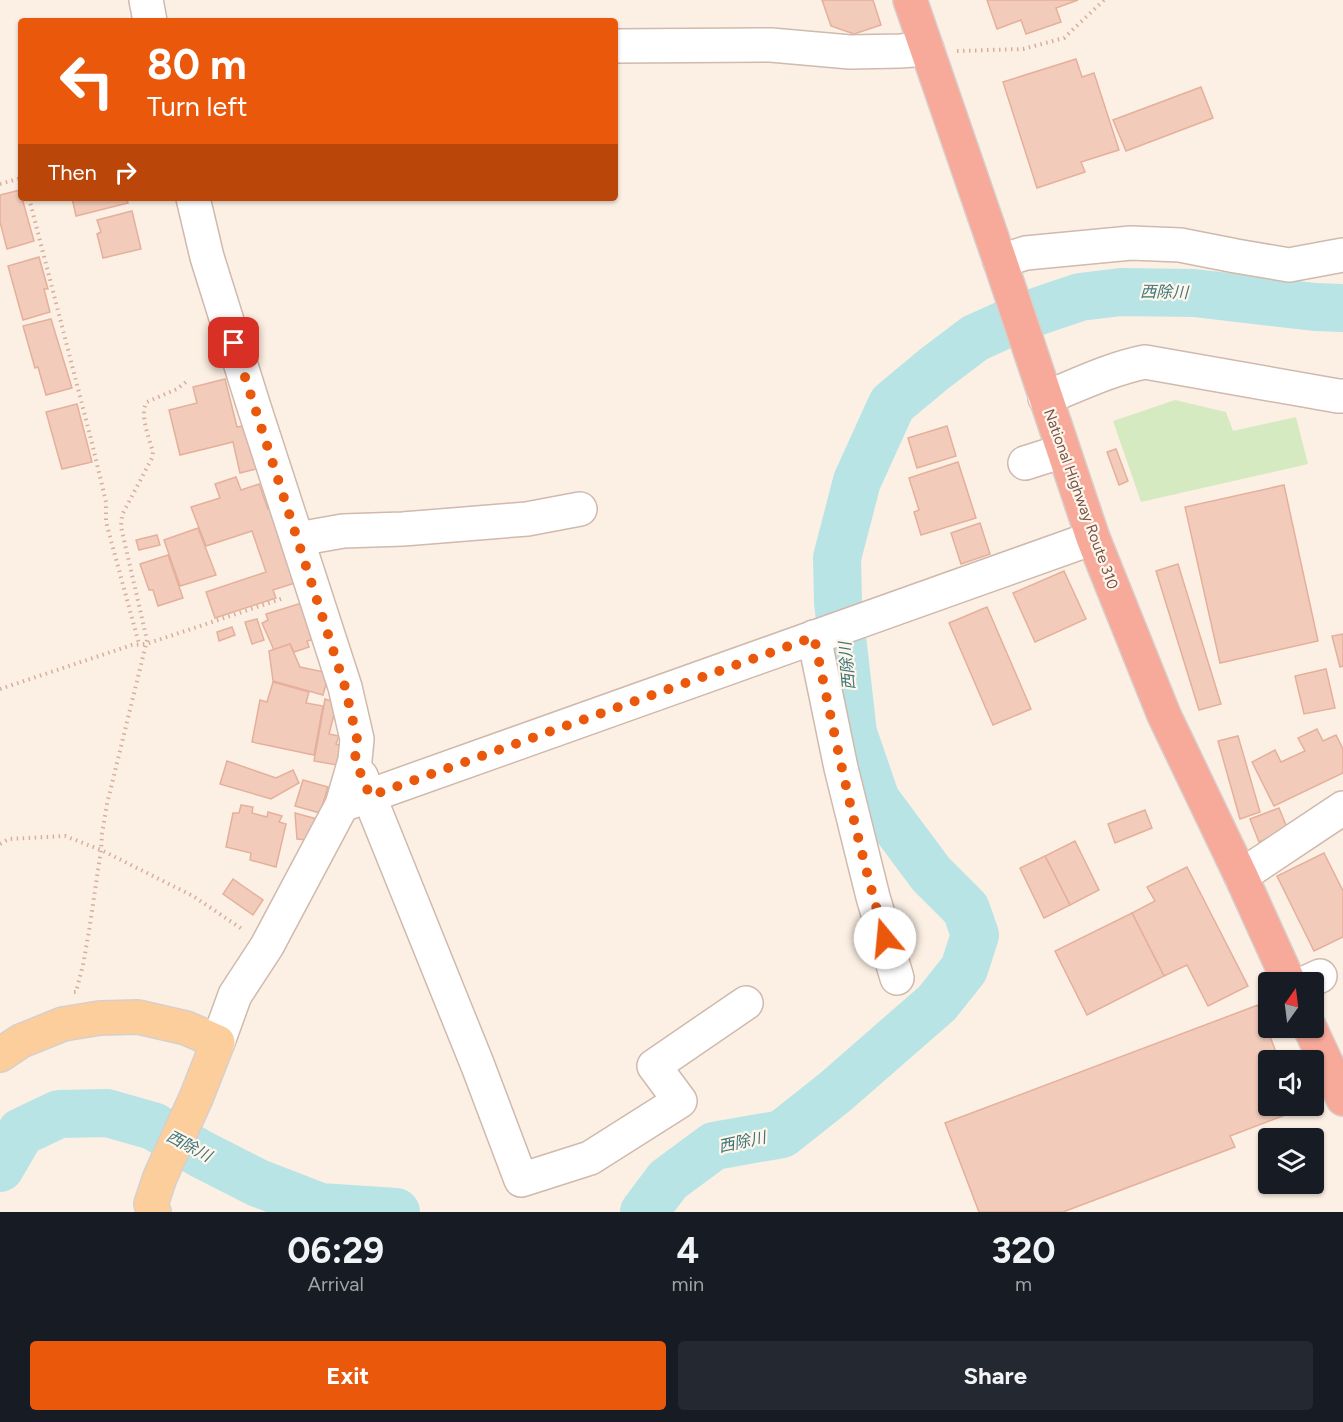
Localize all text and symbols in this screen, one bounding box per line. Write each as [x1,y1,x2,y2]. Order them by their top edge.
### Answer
text: 80 m [147,39,247,90]
icon: left [48,42,126,120]
text: Turn left [147,90,247,123]
icon: right [109,156,142,189]
text: Then [48,159,97,186]
water label: 西除川 [1140,282,1190,302]
pin [208,317,259,368]
icon: arrive [217,326,250,359]
street label: National Highway Route 310 [1040,406,1122,592]
water label: 西除川 [835,639,859,691]
position arrow [853,906,917,970]
north arrow [1258,972,1324,1038]
map controls [1258,972,1324,1194]
button: sound [1258,1050,1324,1116]
water label: 西除川 [163,1126,216,1167]
water label: 西除川 [717,1127,769,1156]
button: layers [1258,1128,1324,1194]
text: 06:29 [287,1229,384,1272]
text: 4 [676,1229,699,1272]
text: 320 [992,1229,1056,1272]
text: Arrival [307,1272,364,1296]
text: min [671,1272,704,1296]
text: m [1015,1272,1032,1296]
button: Exit [30,1341,666,1410]
button: Share [678,1341,1313,1410]

